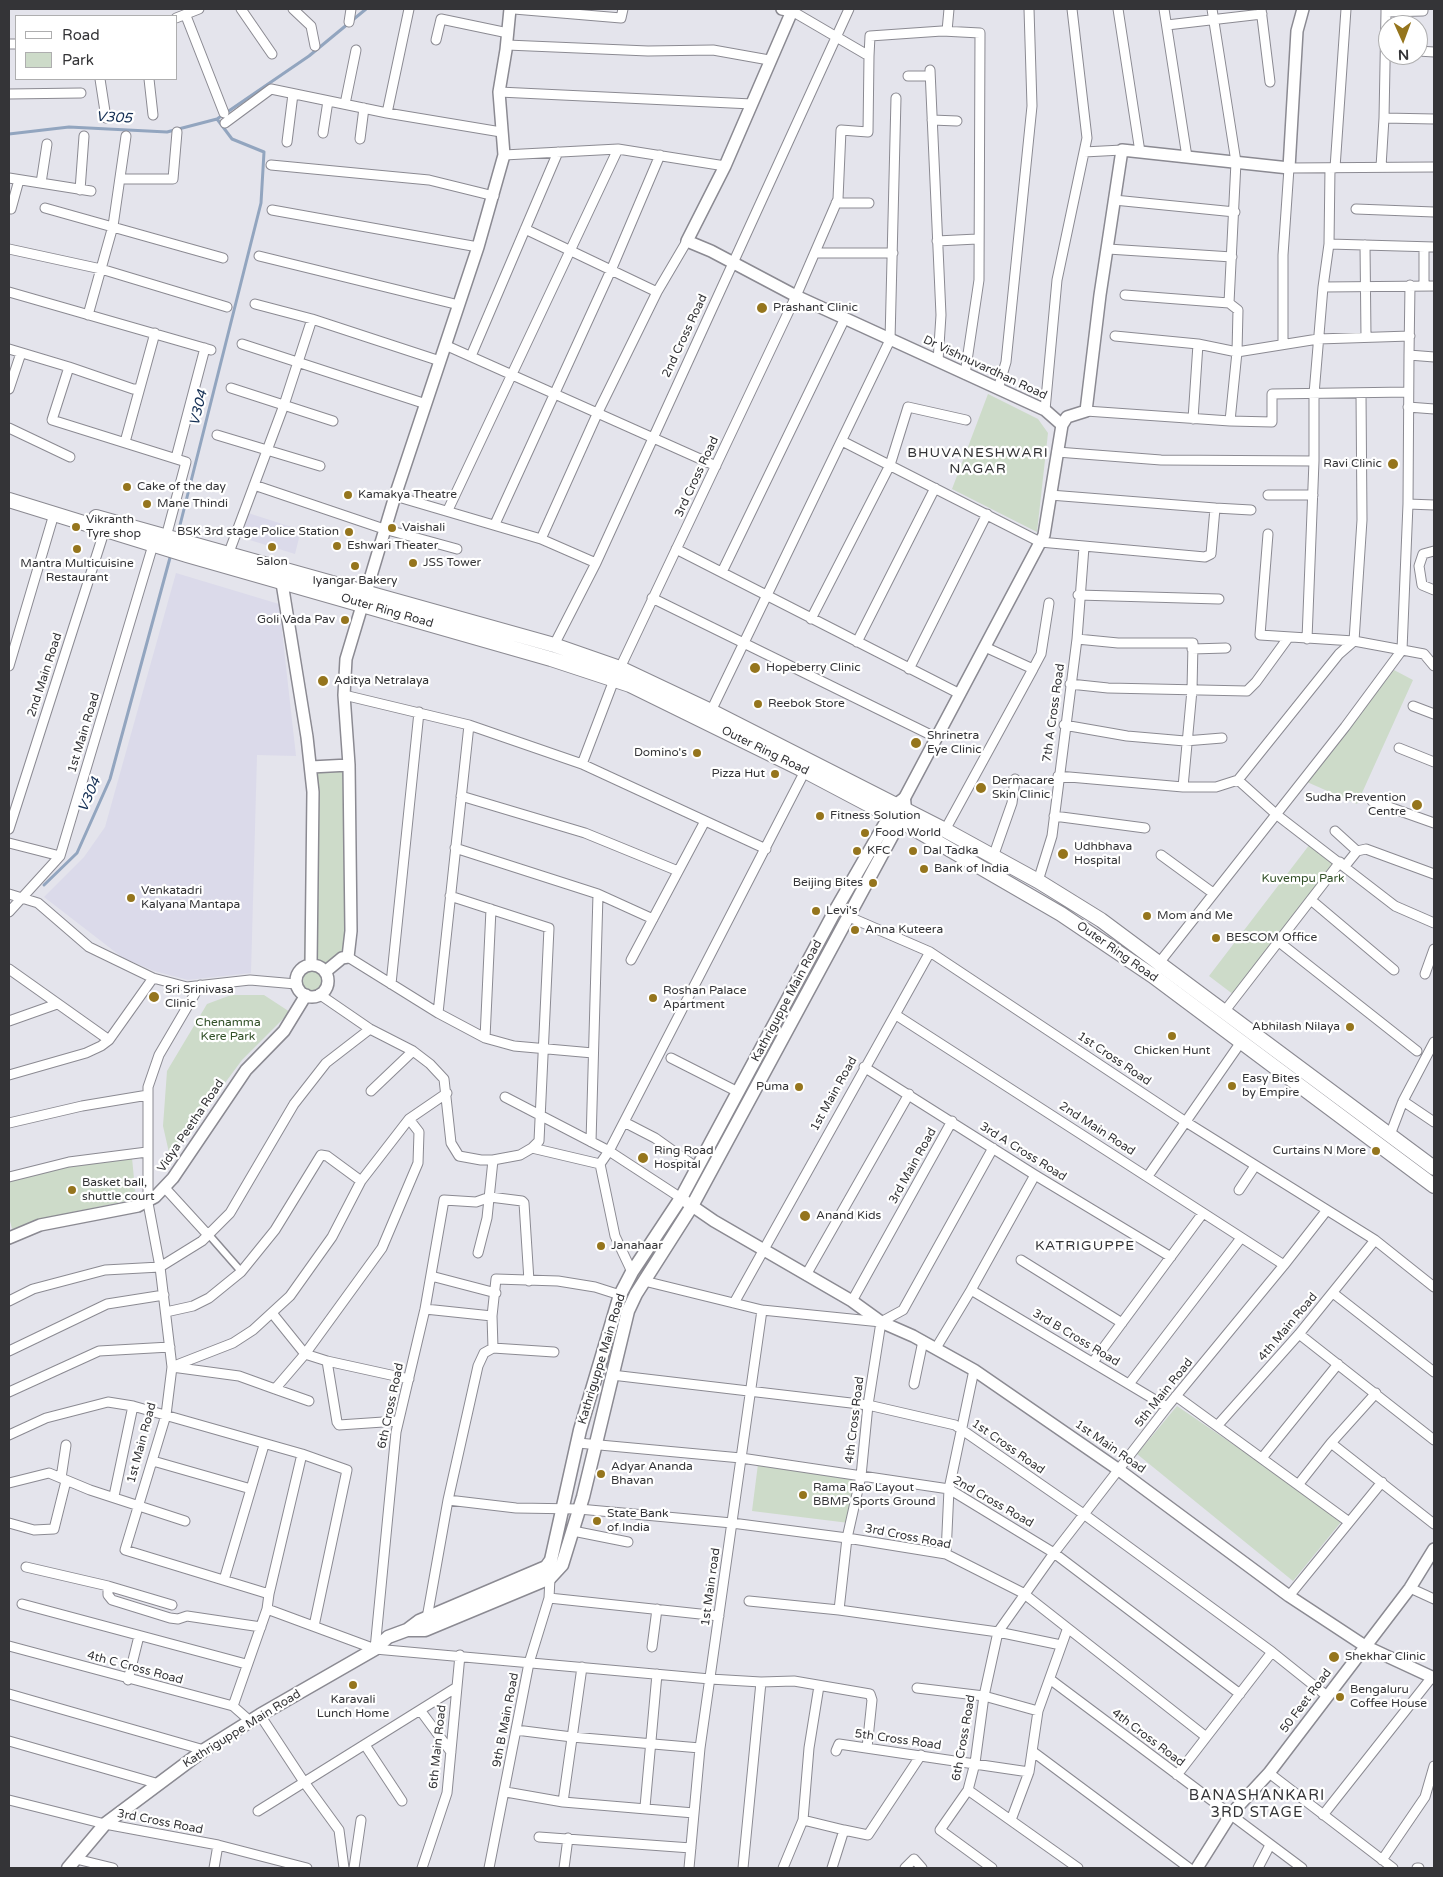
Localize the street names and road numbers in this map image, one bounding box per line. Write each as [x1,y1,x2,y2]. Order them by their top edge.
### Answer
street label: 2nd Cross Road [659,292,711,380]
street label: Dr Vishnuvardhan Road [921,333,1049,403]
street label: 3rd Cross Road [672,434,722,520]
street label: Outer Ring Road [339,591,435,631]
street label: 2nd Main Road [25,631,65,719]
street label: 7th A Cross Road [1040,663,1068,763]
street label: 1st Main Road [65,691,103,775]
street label: Outer Ring Road [719,724,811,778]
street label: Outer Ring Road [1074,919,1160,985]
street label: Kathriguppe Main Road [749,938,825,1064]
street label: 1st Cross Road [1074,1029,1154,1089]
street label: 1st Main Road [808,1054,860,1134]
street label: Vidya Peetha Road [155,1077,227,1175]
street label: 2nd Main Road [1056,1099,1138,1159]
street label: 3rd A Cross Road [977,1120,1069,1184]
street label: 3rd Main Road [886,1126,940,1206]
street label: 4th Main Road [1255,1290,1321,1364]
street label: Kathriguppe Main Road [575,1292,629,1426]
street label: 3rd B Cross Road [1030,1306,1122,1370]
street label: 5th Main Road [1132,1356,1196,1430]
street label: 6th Cross Road [375,1362,407,1450]
street label: 4th Cross Road [843,1376,867,1464]
street label: 1st Main Road [124,1401,160,1485]
street label: 1st Cross Road [969,1417,1047,1477]
street label: 1st Main Road [1072,1417,1148,1477]
street label: 2nd Cross Road [950,1473,1036,1531]
street label: 3rd Cross Road [864,1522,952,1552]
street label: 1st Main road [698,1547,724,1627]
street label: 4th C Cross Road [85,1648,185,1688]
street label: 50 Feet Road [1277,1666,1335,1736]
street label: 9th B Main Road [490,1672,522,1768]
street label: Kathriguppe Main Road [181,1687,303,1771]
street label: 6th Cross Road [949,1694,979,1782]
street label: 6th Main Road [426,1704,450,1790]
street label: 4th Cross Road [1109,1706,1187,1770]
street label: 5th Cross Road [854,1727,942,1753]
street label: 3rd Cross Road [116,1807,204,1837]

